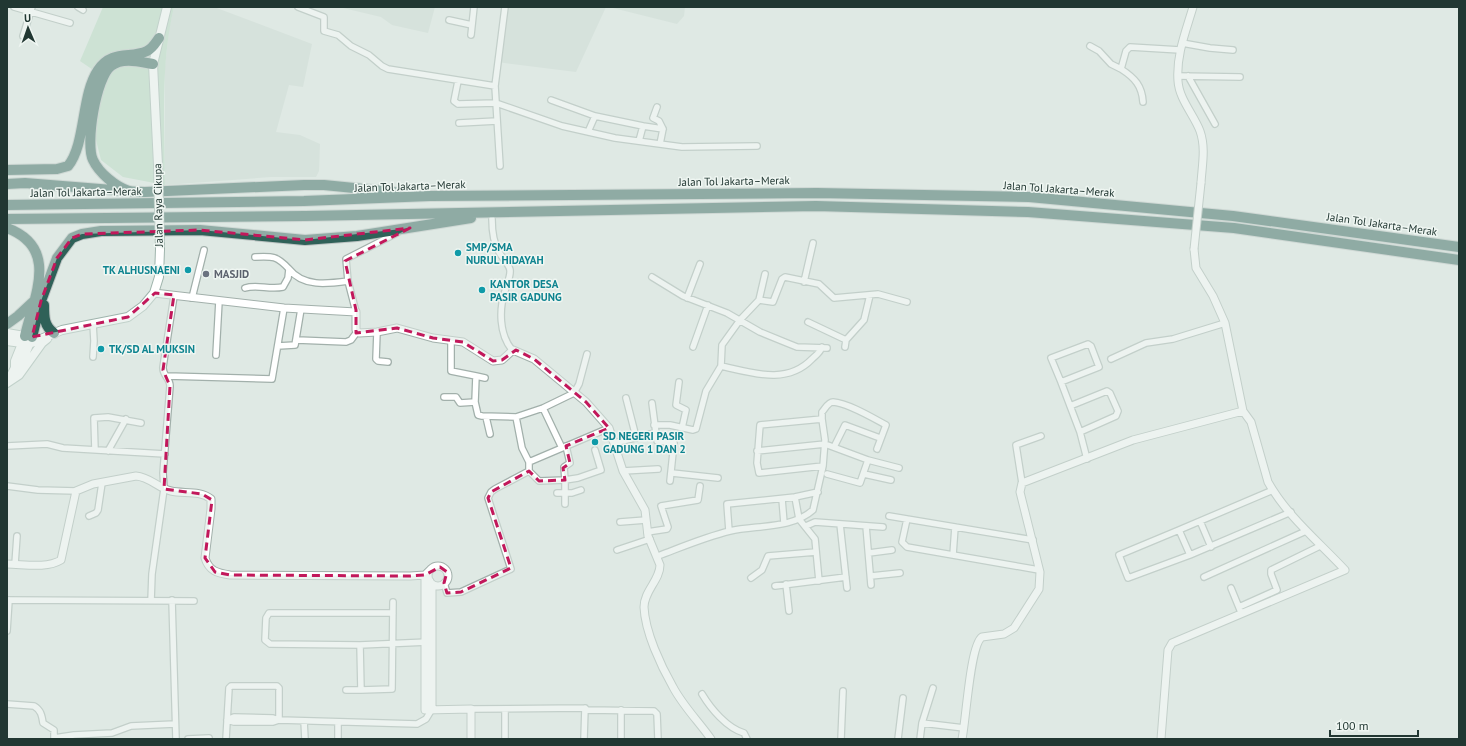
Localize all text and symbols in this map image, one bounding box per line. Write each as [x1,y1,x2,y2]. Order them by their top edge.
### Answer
north arrow [8,8,48,48]
text: U [24,11,31,25]
street label: Jalan Raya Cikupa [150,163,166,248]
street label: Jalan Tol Jakarta–Merak [677,173,791,189]
street label: Jalan Tol Jakarta–Merak [353,177,467,195]
street label: Jalan Tol Jakarta–Merak [1002,178,1116,200]
street label: Jalan Tol Jakarta–Merak [29,184,143,200]
street label: Jalan Tol Jakarta–Merak [1325,209,1439,239]
place label: SMP/SMA NURUL HIDAYAH [466,240,544,267]
marker: SMP/SMA NURUL HIDAYAH [453,248,463,258]
place label: TK ALHUSNAENI [103,263,180,277]
marker: TK ALHUSNAENI [183,265,193,275]
place label: MASJID [214,267,249,281]
marker: MASJID [201,269,211,279]
place label: KANTOR DESA PASIR GADUNG [490,277,562,304]
marker: KANTOR DESA PASIR GADUNG [477,285,487,295]
place label: TK/SD AL MUKSIN [109,342,195,356]
marker: TK/SD AL MUKSIN [96,344,106,354]
place label: SD NEGERI PASIR GADUNG 1 DAN 2 [603,429,686,456]
marker: SD NEGERI PASIR GADUNG 1 DAN 2 [590,437,600,447]
scale bar [1330,712,1418,738]
text: 100 m [1336,718,1369,733]

